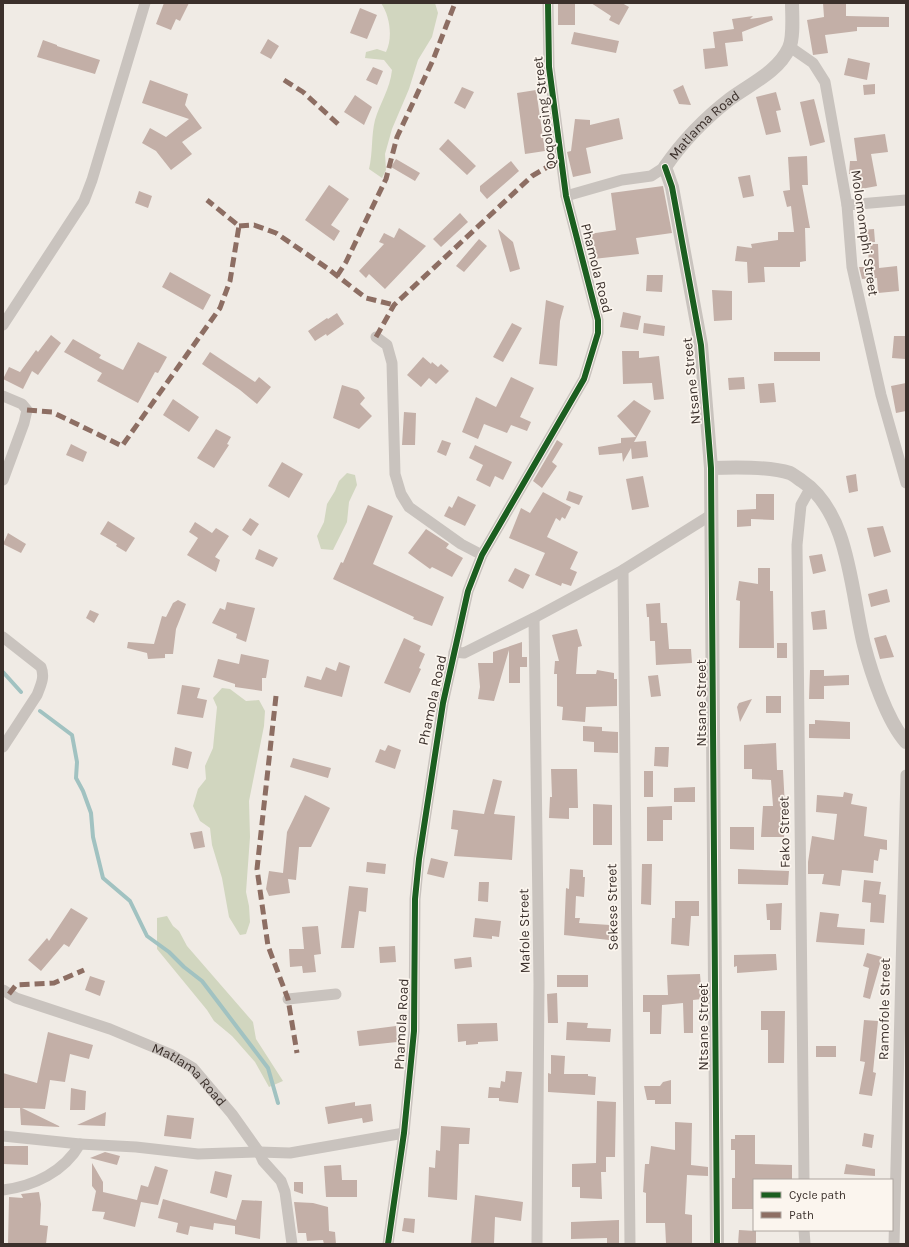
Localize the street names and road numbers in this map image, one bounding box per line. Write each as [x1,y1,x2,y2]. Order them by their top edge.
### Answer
street label: Qoqolosing Street [529,55,560,170]
street label: Matlama Road [665,87,743,163]
street label: Molomomphi Street [847,169,882,297]
street label: Phamola Road [577,222,616,315]
street label: Ntsane Street [678,337,705,425]
street label: Phamola Road [415,653,450,747]
street label: Ntsane Street [693,659,710,747]
street label: Fako Street [775,796,794,868]
street label: Sekese Street [603,863,622,951]
street label: Mafole Street [515,888,534,974]
street label: Ramofole Street [875,958,894,1060]
street label: Phamola Road [391,978,412,1070]
street label: Ntsane Street [695,983,712,1071]
street label: Matlama Road [149,1039,230,1110]

